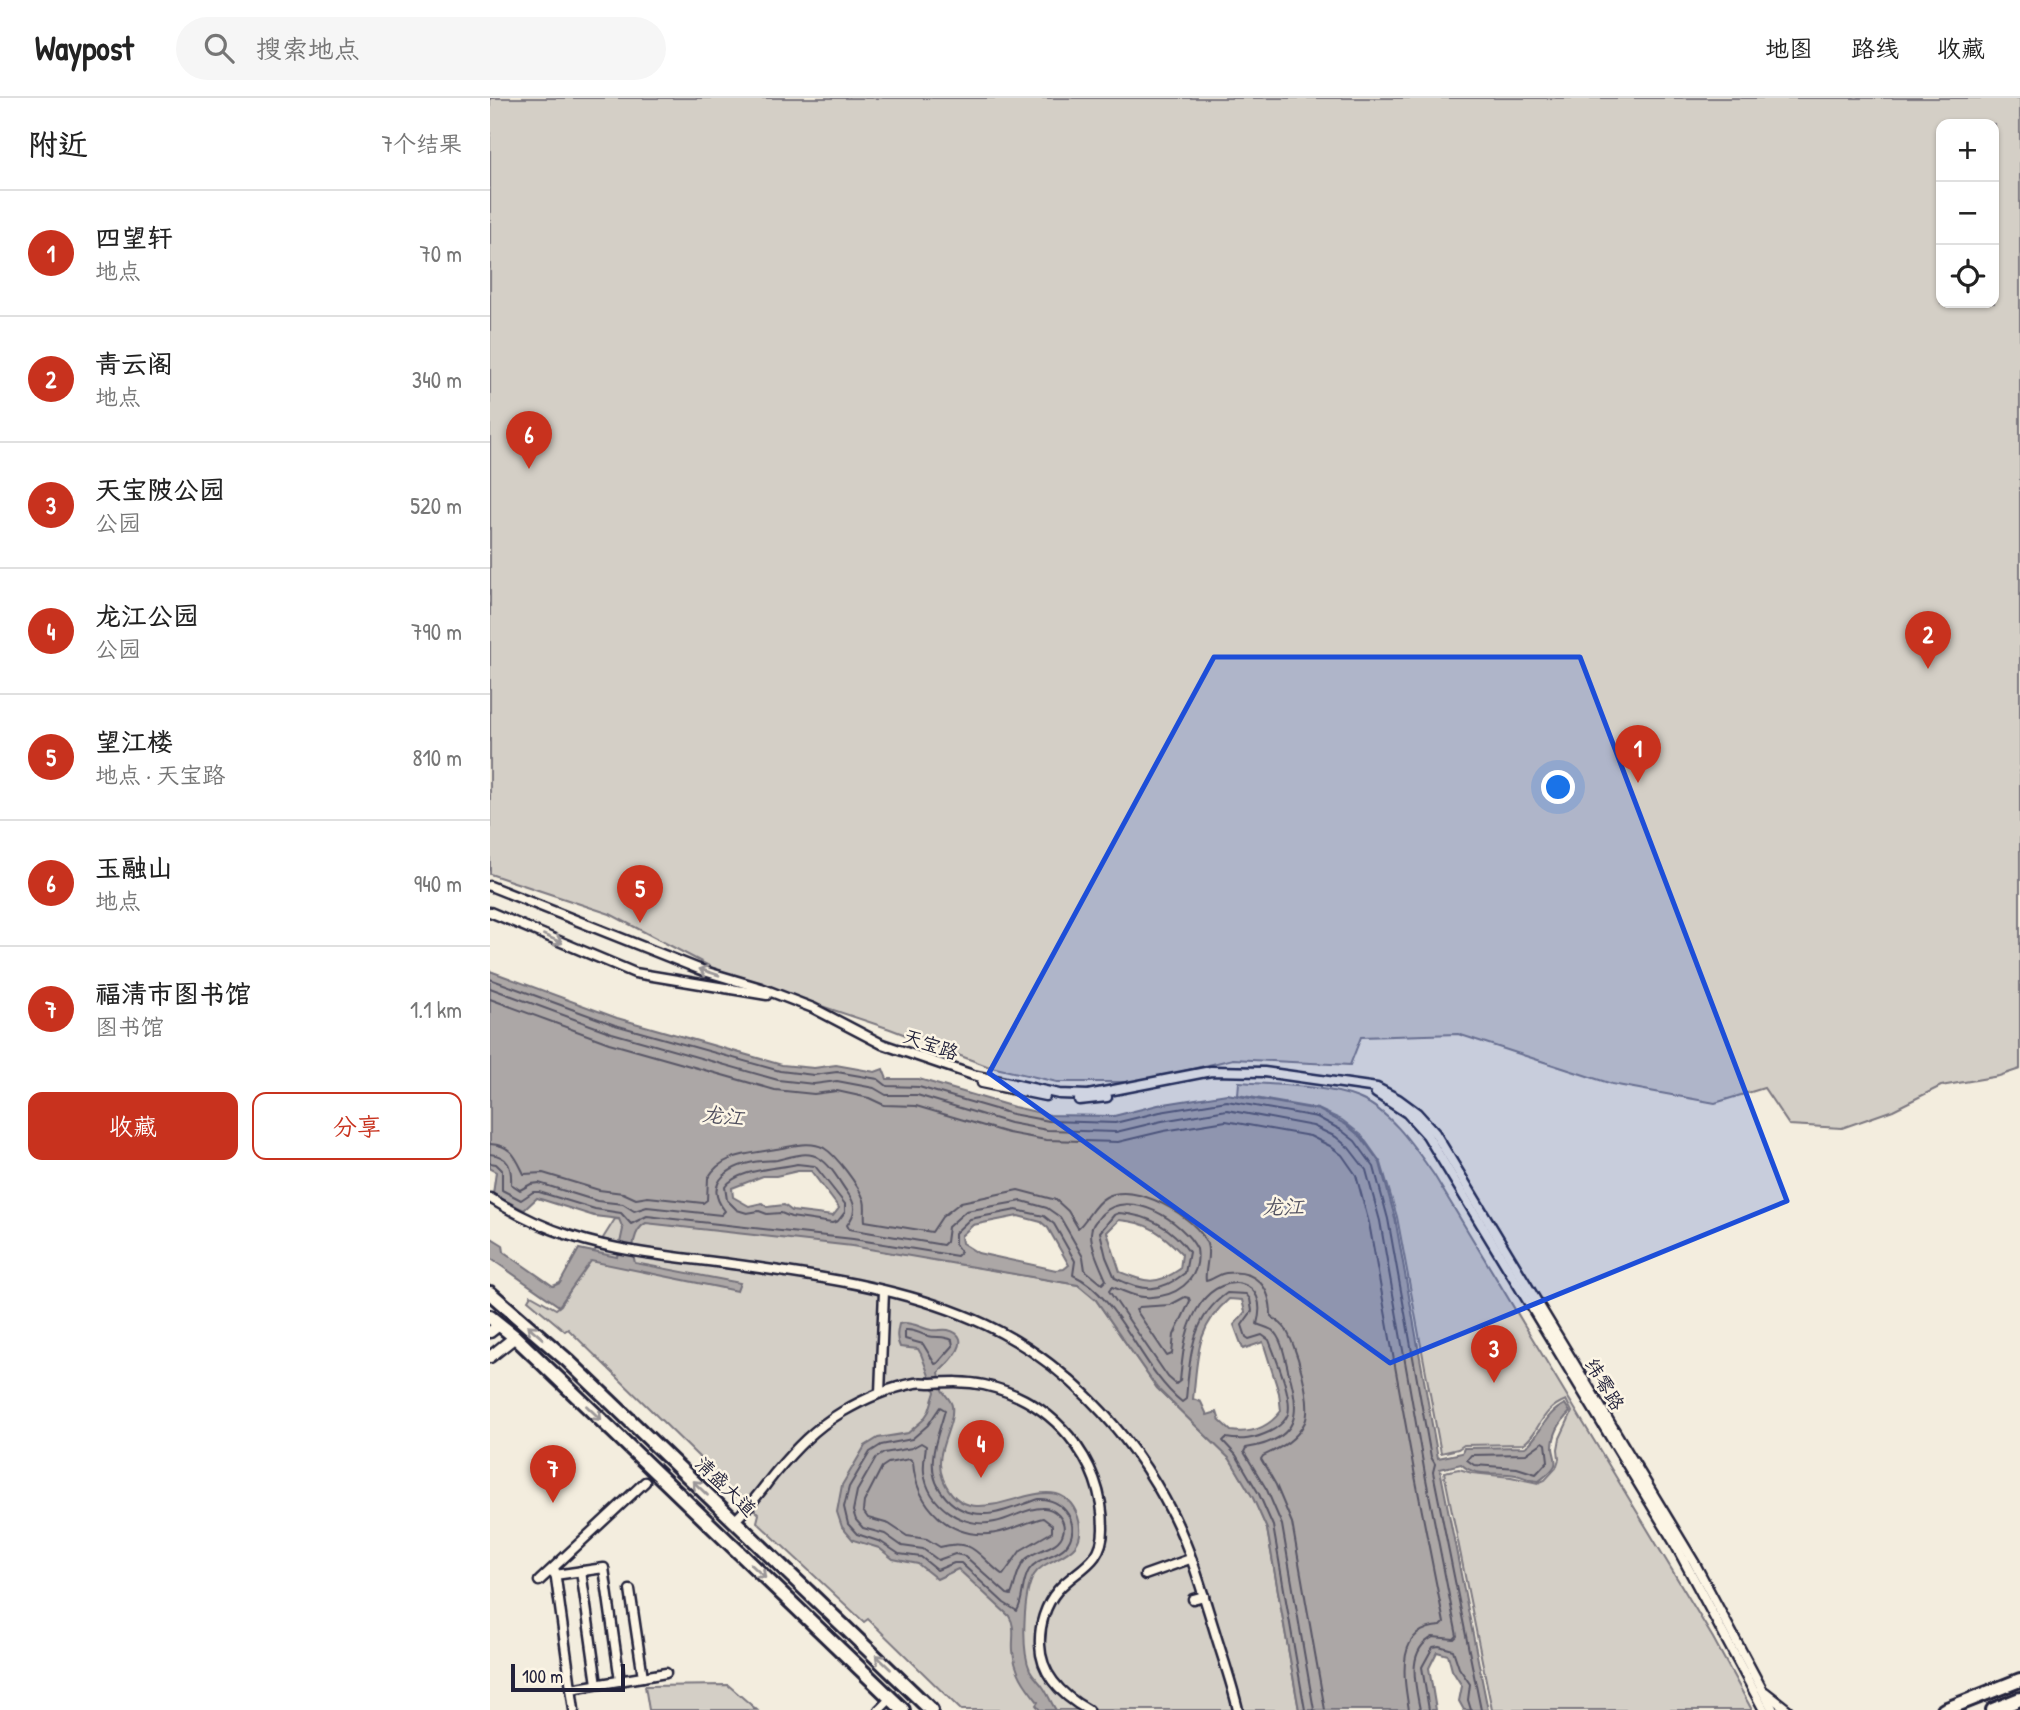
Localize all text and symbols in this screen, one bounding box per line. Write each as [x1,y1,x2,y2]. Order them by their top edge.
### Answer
search box [176,17,666,80]
text: Waypost [35,26,134,70]
icon: search [200,29,238,67]
text: 搜索地点 [256,31,360,66]
text: 地图 [1765,32,1813,64]
text: 路线 [1851,32,1899,64]
text: 收藏 [1937,32,1985,64]
map controls [1936,119,1999,308]
button: + [1936,119,1999,182]
text: 附近 [28,124,88,164]
text: 7个结果 [382,128,462,159]
button: − [1936,182,1999,245]
text: 四望轩 [95,220,173,255]
text: 1 [47,238,55,269]
text: 70 m [419,238,462,269]
button: locate [1936,245,1999,308]
text: 地点 [95,255,141,286]
text: 青云阁 [95,346,173,381]
text: 2 [46,364,56,395]
text: 340 m [412,364,462,395]
text: 地点 [95,381,141,412]
pin: 6 [506,411,552,469]
text: 天宝陂公园 [95,472,225,507]
text: 3 [46,490,56,521]
text: 520 m [410,490,462,521]
text: 公园 [95,507,141,538]
text: 龙江公园 [95,598,199,633]
pin: 2 [1905,611,1951,669]
text: 4 [47,616,55,647]
text: 790 m [411,616,462,647]
text: 公园 [95,633,141,664]
text: 望江楼 [95,724,173,759]
pin: 1 [1615,725,1661,783]
text: 5 [46,742,56,773]
text: 810 m [412,742,462,773]
text: 地点 · 天宝路 [95,759,225,790]
your location [1541,770,1575,804]
text: 玉融山 [95,850,173,885]
pin: 5 [617,865,663,923]
text: 6 [46,868,56,899]
text: 940 m [414,868,462,899]
text: 地点 [95,885,141,916]
one-way arrow [541,933,563,946]
one-way arrow [698,965,720,977]
text: 福清市图书馆 [95,976,251,1011]
text: 7 [45,994,57,1025]
text: 1.1 km [410,994,462,1025]
text: 图书馆 [95,1011,164,1042]
street label: 天宝路 [900,1022,962,1066]
button: 收藏 [28,1092,238,1160]
button: 分享 [252,1092,462,1160]
water label: 龙江 [700,1099,747,1133]
water label: 龙江 [1262,1192,1305,1221]
one-way arrow [526,1324,544,1340]
pin: 3 [1471,1325,1517,1383]
street label: 纬零路 [1579,1353,1631,1415]
one-way arrow [585,1405,602,1422]
pin: 4 [958,1420,1004,1478]
pin: 7 [530,1445,576,1503]
street label: 清盛大道 [690,1450,762,1522]
one-way arrow [692,1480,709,1497]
one-way arrow [749,1562,766,1579]
one-way arrow [875,1654,892,1671]
scale bar [511,1661,625,1693]
text: 100 m [522,1663,563,1689]

